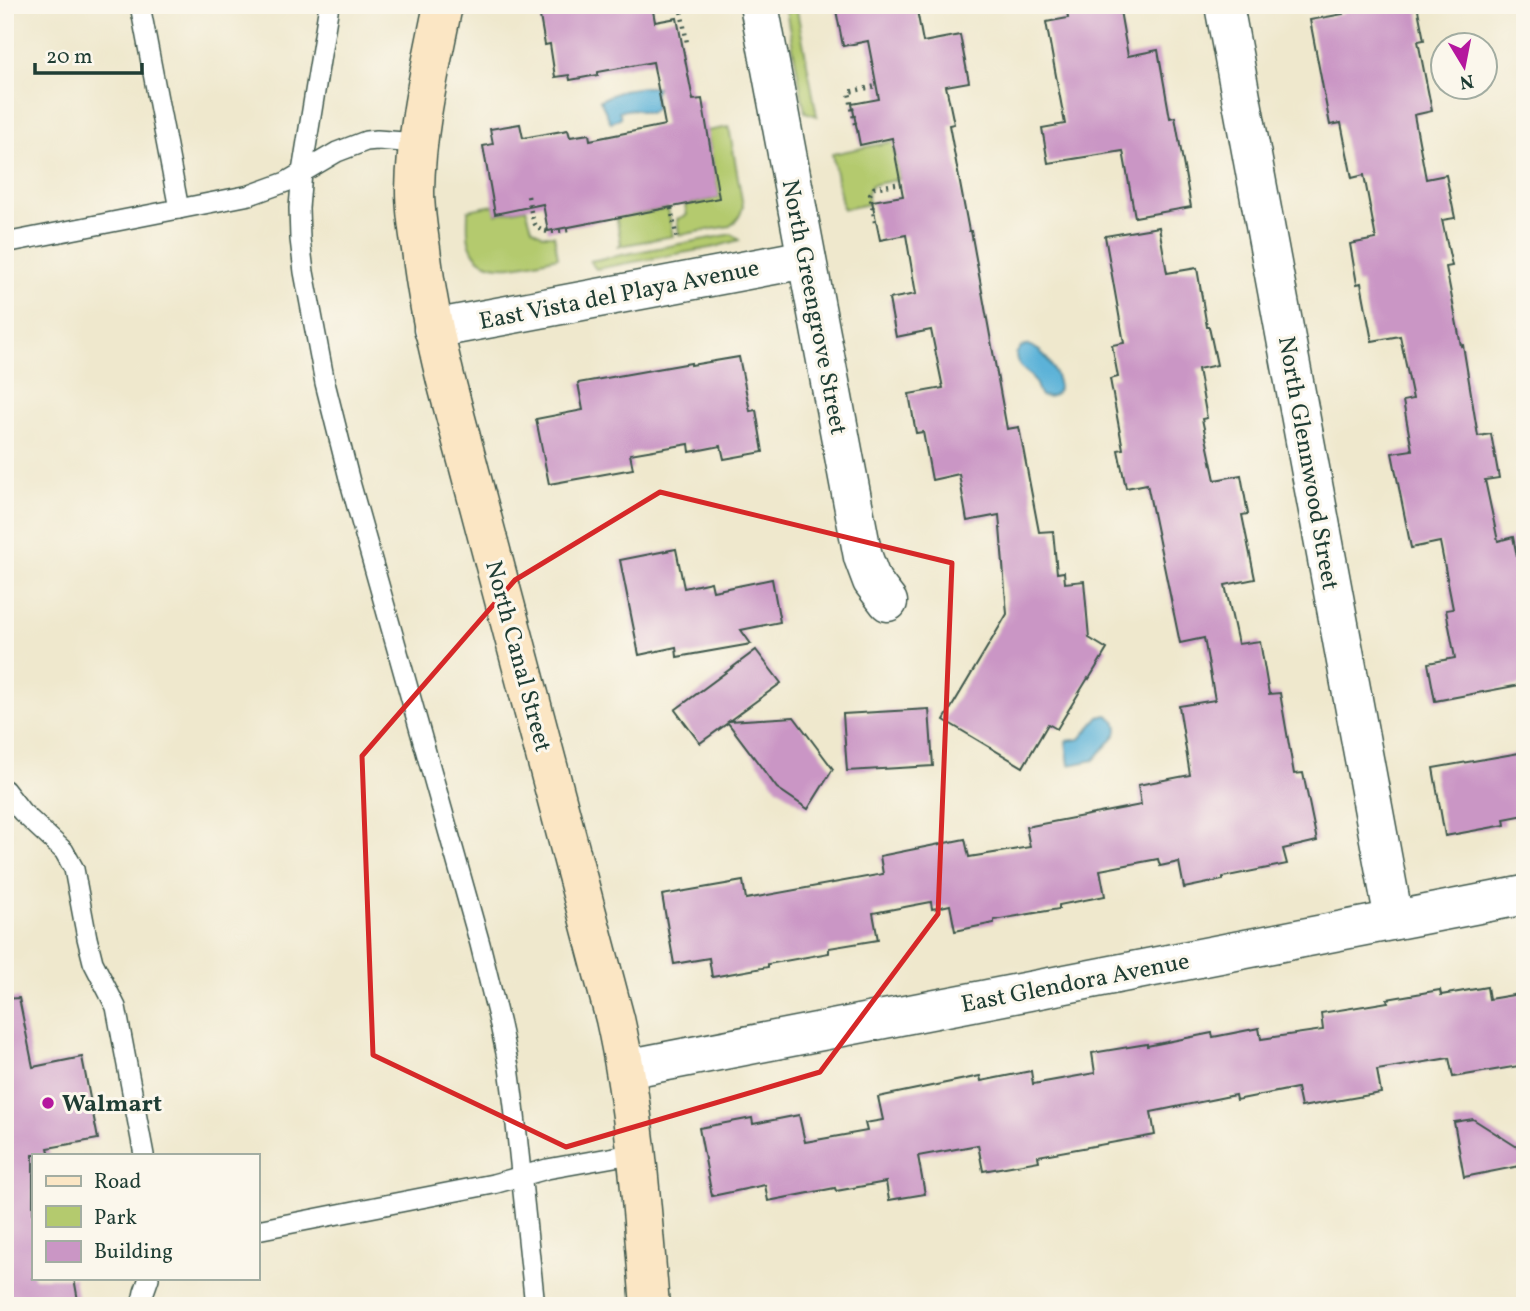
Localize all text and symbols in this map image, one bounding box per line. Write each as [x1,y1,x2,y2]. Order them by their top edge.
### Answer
scale bar [35,32,142,76]
north arrow [1428,32,1498,102]
text: 20 m [46,43,92,72]
text: N [1457,67,1476,95]
street label: North Greengrove Street [772,177,854,438]
street label: East Vista del Playa Avenue [476,252,762,340]
street label: North Glennwood Street [1268,334,1346,593]
street label: North Canal Street [475,557,559,756]
street label: East Glendora Avenue [958,945,1192,1023]
place label: Walmart [62,1088,162,1122]
marker: Walmart [40,1095,56,1111]
legend [32,1154,259,1280]
text: Road [94,1168,141,1197]
text: Park [94,1204,137,1233]
text: Building [94,1238,173,1267]

